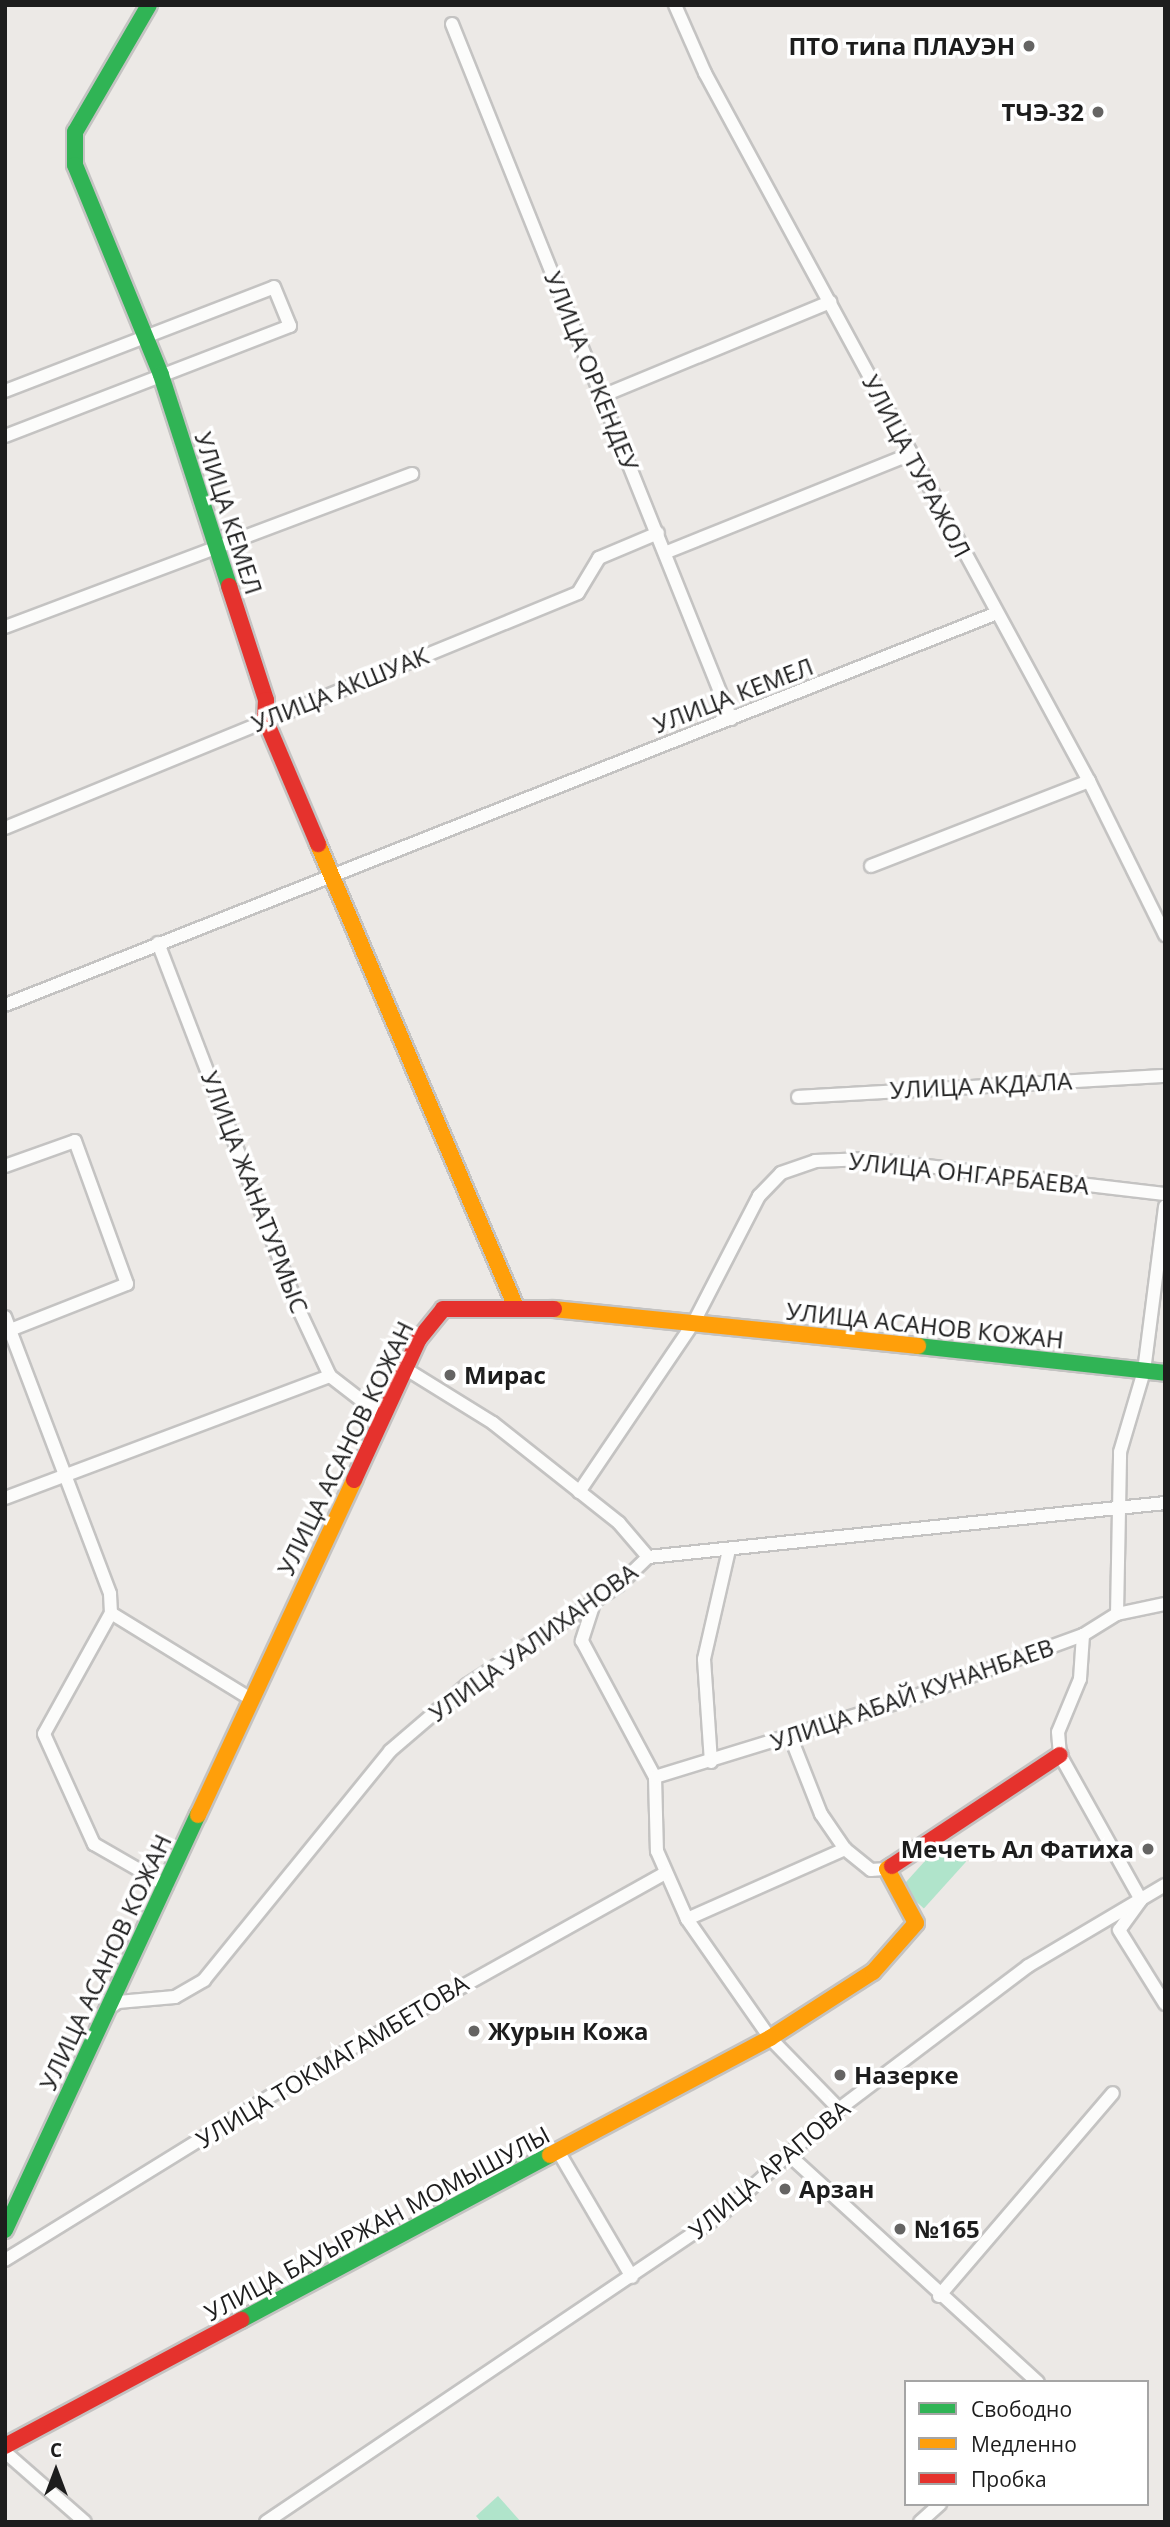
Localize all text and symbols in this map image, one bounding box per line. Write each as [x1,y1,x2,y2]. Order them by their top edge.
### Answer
place label: ПТО типа ПЛАУЭН [788,32,1015,60]
marker: ПТО типа ПЛАУЭН [1021,38,1037,54]
place label: ТЧЭ-32 [1002,98,1084,126]
marker: ТЧЭ-32 [1090,104,1106,120]
street label: УЛИЦА ОРКЕНДЕУ [539,267,645,475]
street label: УЛИЦА ТУРАЖОЛ [857,370,977,562]
street label: УЛИЦА КЕМЕЛ [189,428,269,598]
street label: УЛИЦА АКШУАК [247,640,433,738]
street label: УЛИЦА КЕМЕЛ [649,651,817,739]
street label: УЛИЦА АКДАЛА [889,1066,1073,1104]
street label: УЛИЦА ЖАНАТУРМЫС [196,1067,314,1317]
street label: УЛИЦА ОНГАРБАЕВА [847,1146,1091,1200]
street label: УЛИЦА АСАНОВ КОЖАН [785,1296,1065,1354]
street label: УЛИЦА АСАНОВ КОЖАН [271,1316,419,1580]
place label: Мирас [464,1361,546,1389]
marker: Мирас [442,1367,458,1383]
street label: УЛИЦА УАЛИХАНОВА [423,1557,643,1727]
street label: УЛИЦА АБАЙ КУНАНБАЕВ [767,1632,1057,1756]
street label: УЛИЦА АСАНОВ КОЖАН [33,1829,177,2095]
place label: Мечеть Ал Фатиха [901,1835,1134,1863]
marker: Мечеть Ал Фатиха [1140,1841,1156,1857]
street label: УЛИЦА ТОКМАГАМБЕТОВА [191,1968,473,2154]
place label: Журын Кожа [488,2017,648,2045]
marker: Журын Кожа [466,2023,482,2039]
place label: Назерке [854,2061,959,2089]
marker: Назерке [832,2067,848,2083]
street label: УЛИЦА АРАПОВА [683,2093,855,2245]
street label: УЛИЦА БАУЫРЖАН МОМЫШУЛЫ [199,2119,555,2327]
place label: Арзан [799,2175,874,2203]
marker: Арзан [777,2181,793,2197]
place label: №165 [914,2215,980,2243]
marker: №165 [892,2221,908,2237]
legend [904,2380,1149,2506]
text: Свободно [971,2395,1072,2423]
text: Медленно [971,2430,1077,2458]
north arrow [21,2436,91,2506]
text: С [50,2437,62,2463]
text: Пробка [971,2465,1047,2493]

